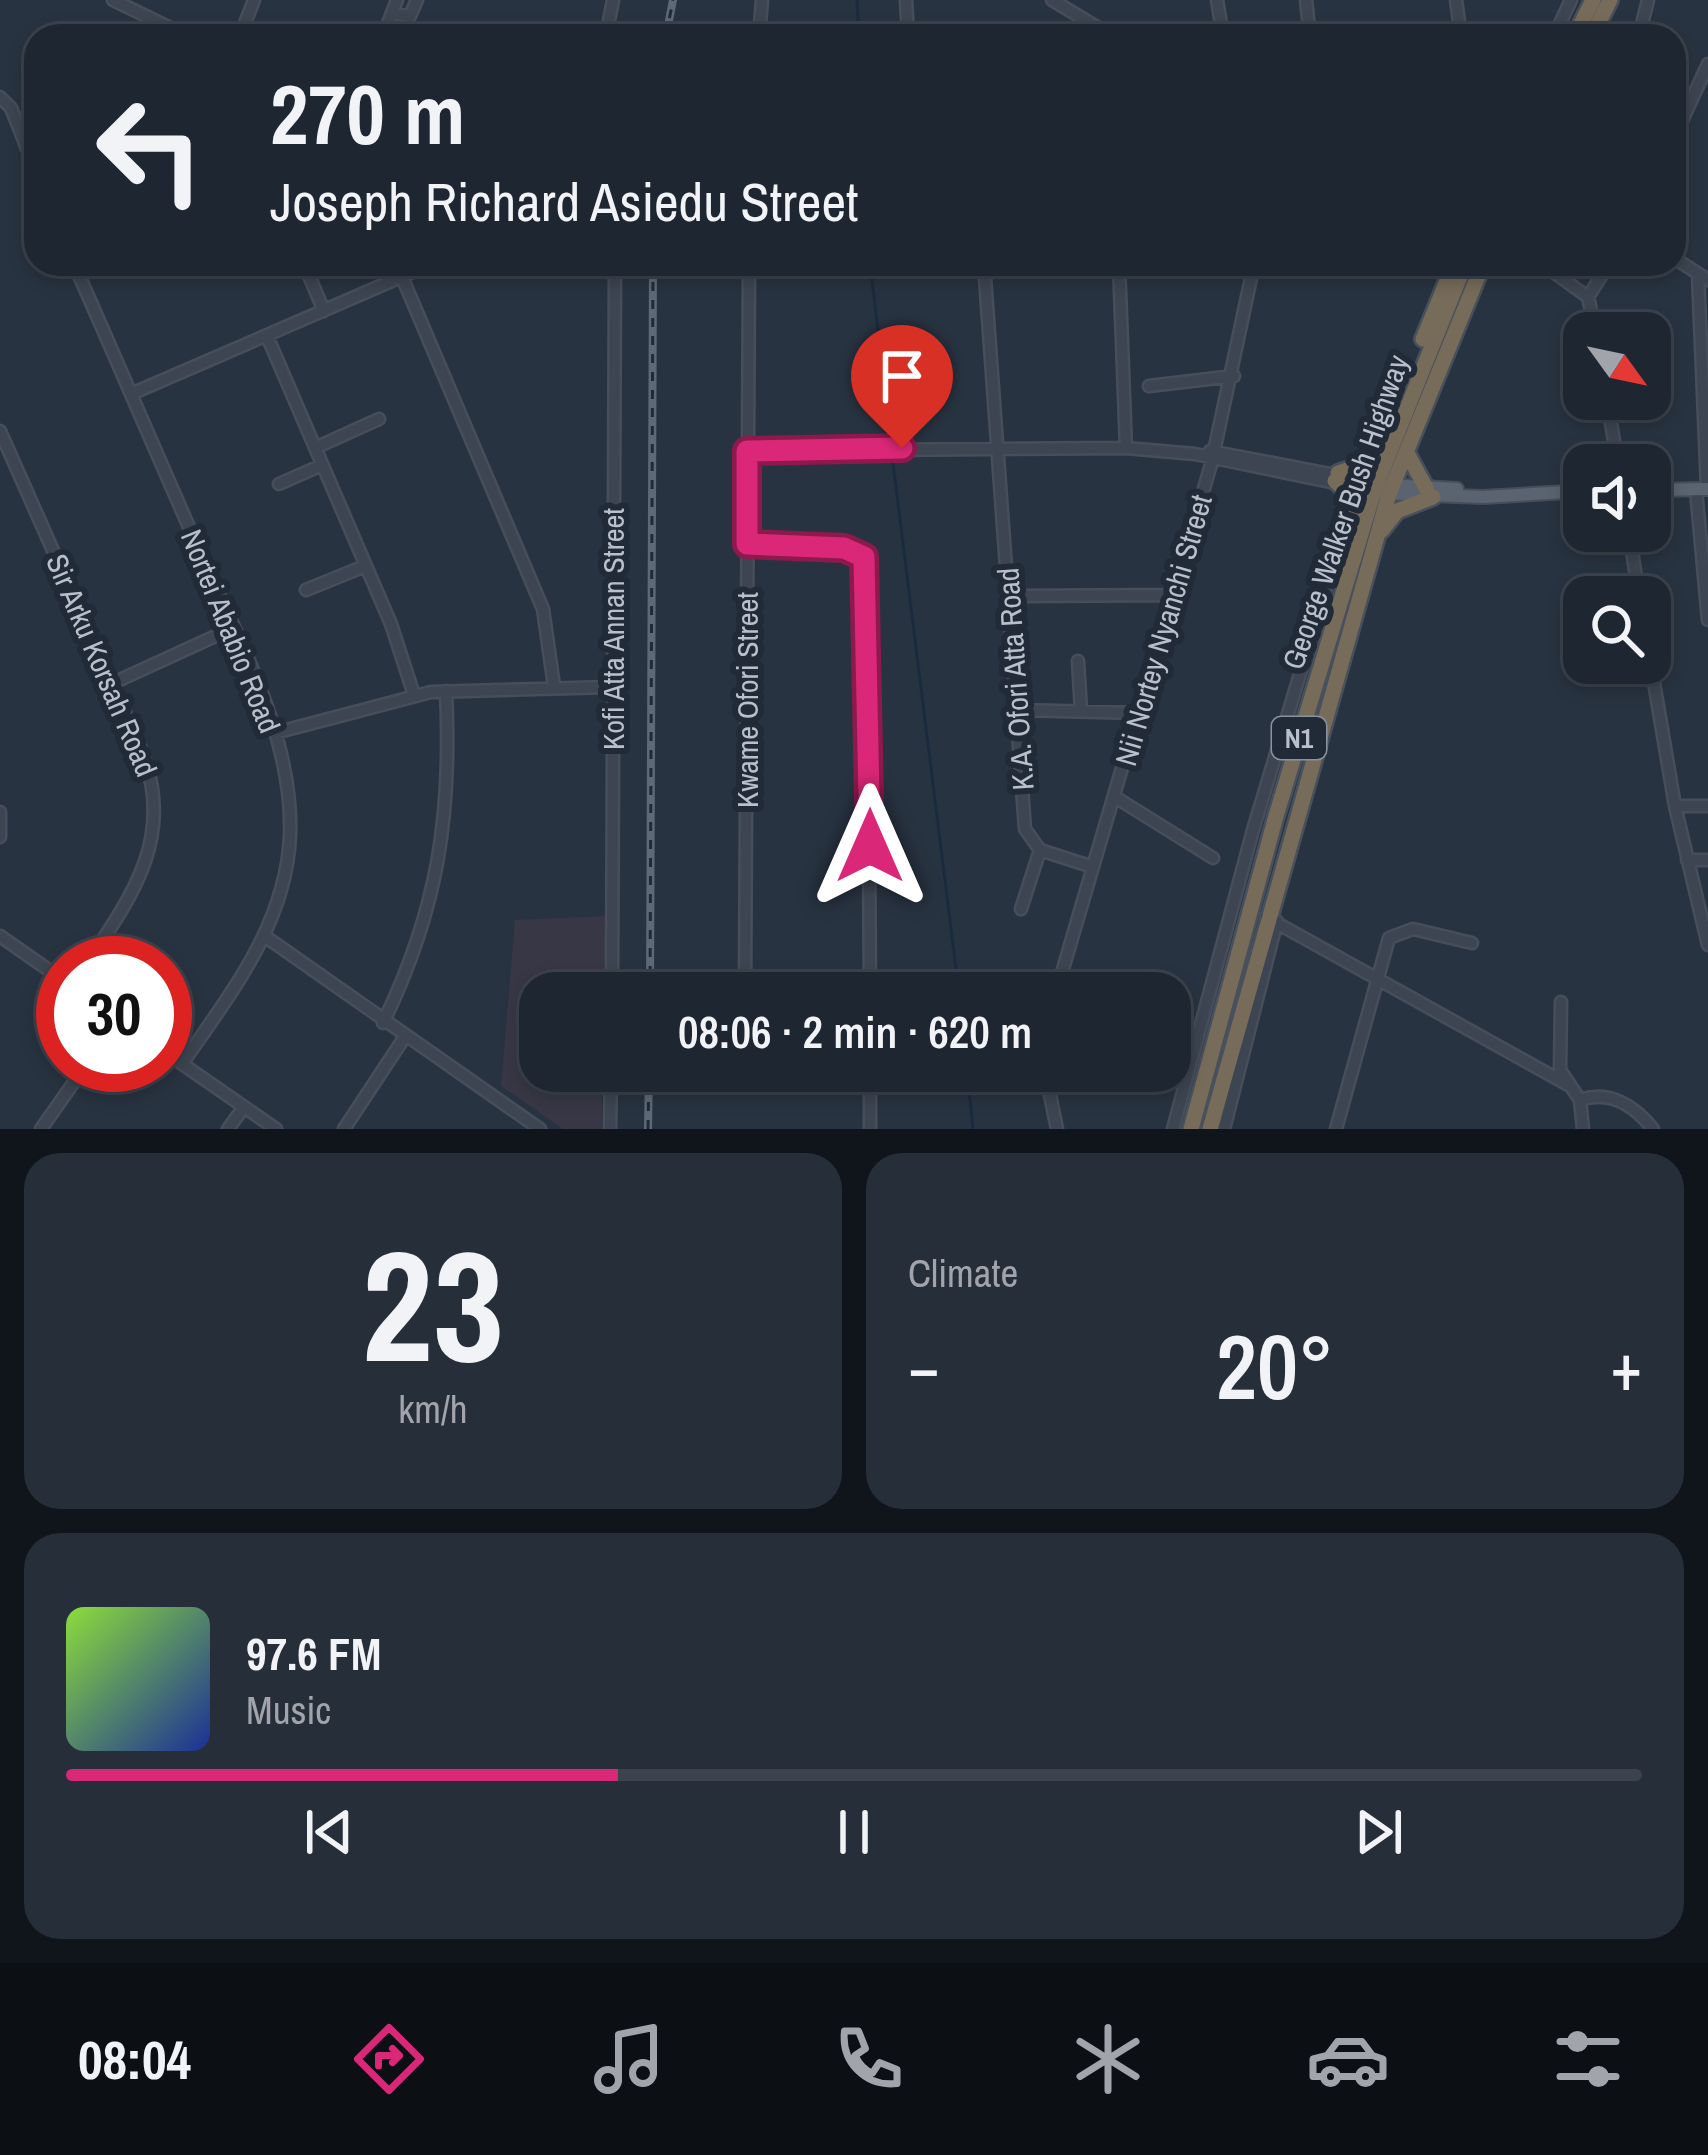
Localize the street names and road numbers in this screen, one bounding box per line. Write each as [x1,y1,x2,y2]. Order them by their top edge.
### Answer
street label: George Walker Bush Highway [1272,349,1418,675]
street label: Nii Nortey Nyanchi Street [1105,490,1221,770]
street label: Kofi Atta Annan Street [593,508,633,750]
street label: Nortei Ababio Road [172,523,290,739]
street label: Sir Arku Korsah Road [37,548,167,782]
street label: K.A. Ofori Atta Road [987,566,1043,792]
street label: Kwame Ofori Street [727,592,767,808]
road number: N1 [1272,717,1326,759]

